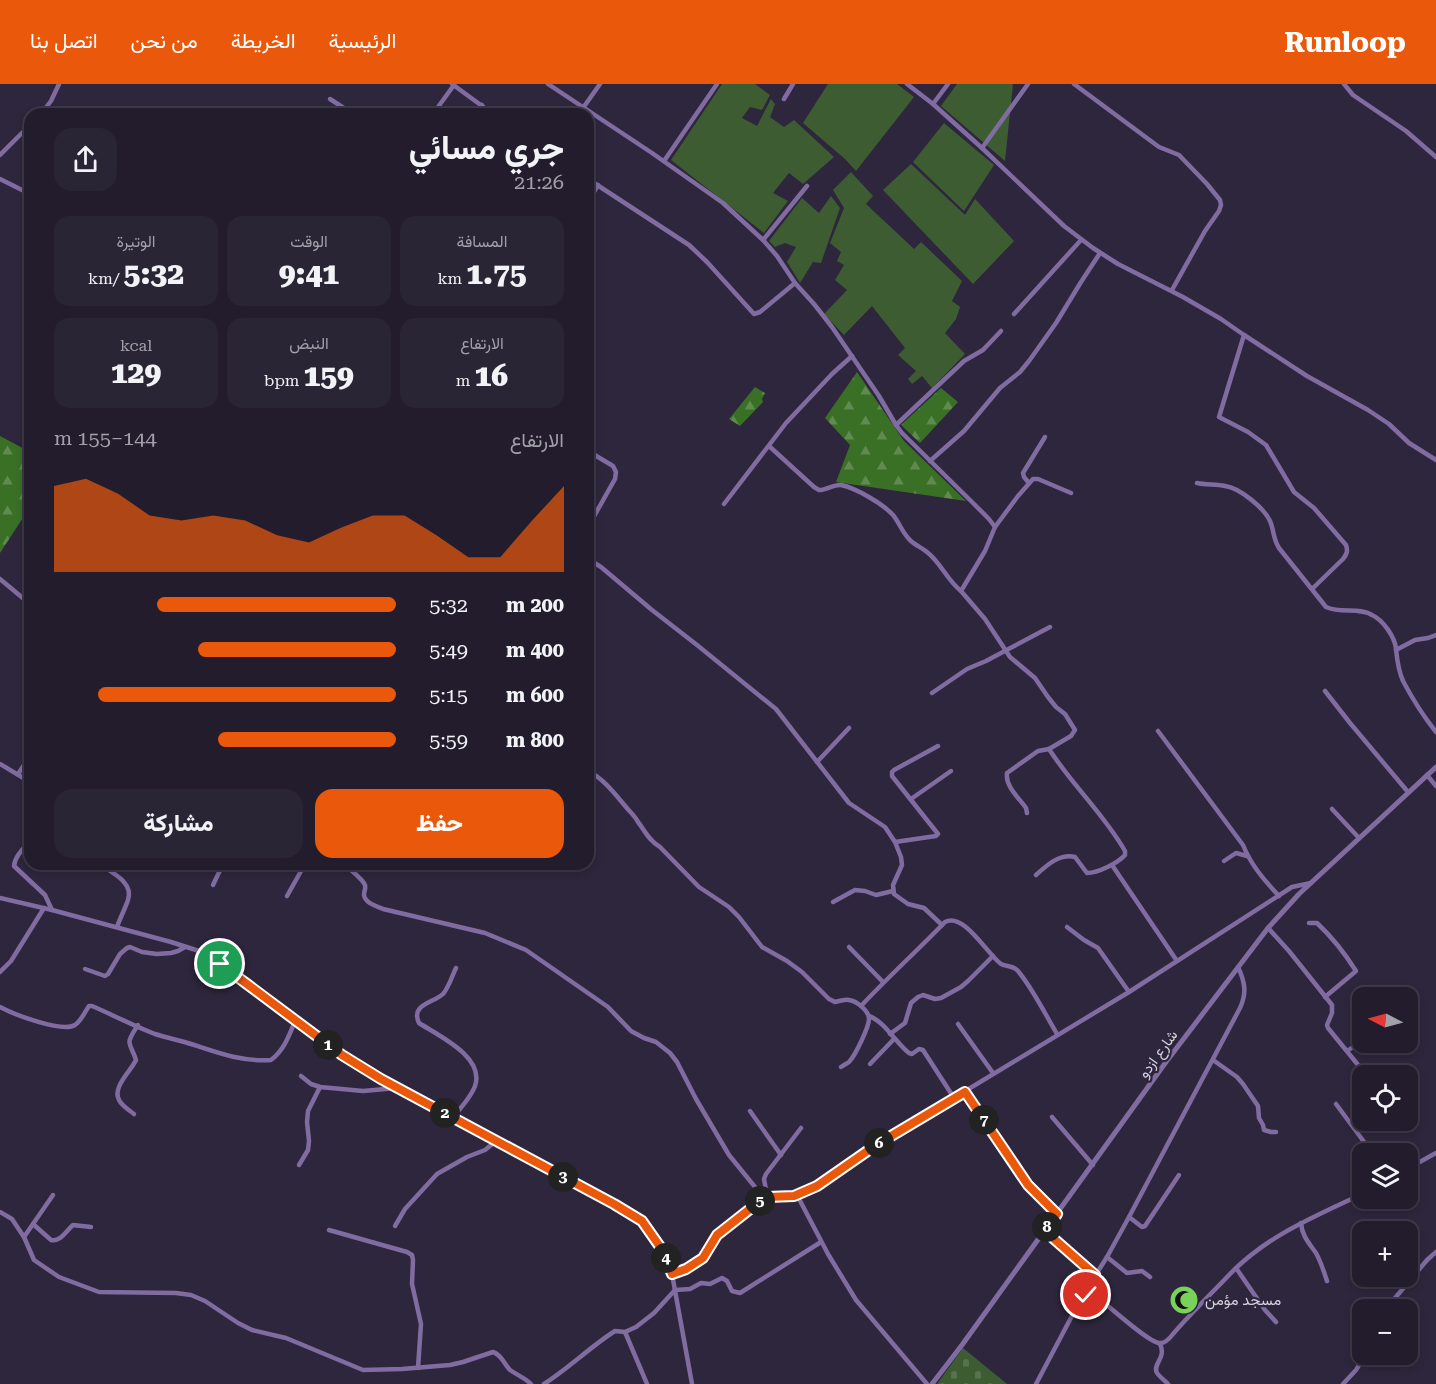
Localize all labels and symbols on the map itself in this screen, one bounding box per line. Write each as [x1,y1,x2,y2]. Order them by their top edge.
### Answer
pin [194,938,245,989]
north arrow [1352,987,1418,1053]
street label: شارع ازدو [1134,1026,1183,1083]
pin: 1 [313,1030,343,1060]
pin: 2 [430,1098,460,1128]
pin: 7 [969,1105,999,1135]
pin: 6 [864,1128,894,1158]
pin: 3 [548,1162,578,1192]
pin: 5 [745,1186,775,1216]
pin: 8 [1032,1212,1062,1242]
pin: 4 [651,1243,681,1273]
pin [1060,1269,1111,1320]
mosque icon: مسجد مؤمن [1168,1284,1200,1316]
place label: مسجد مؤمن [1205,1291,1281,1310]

